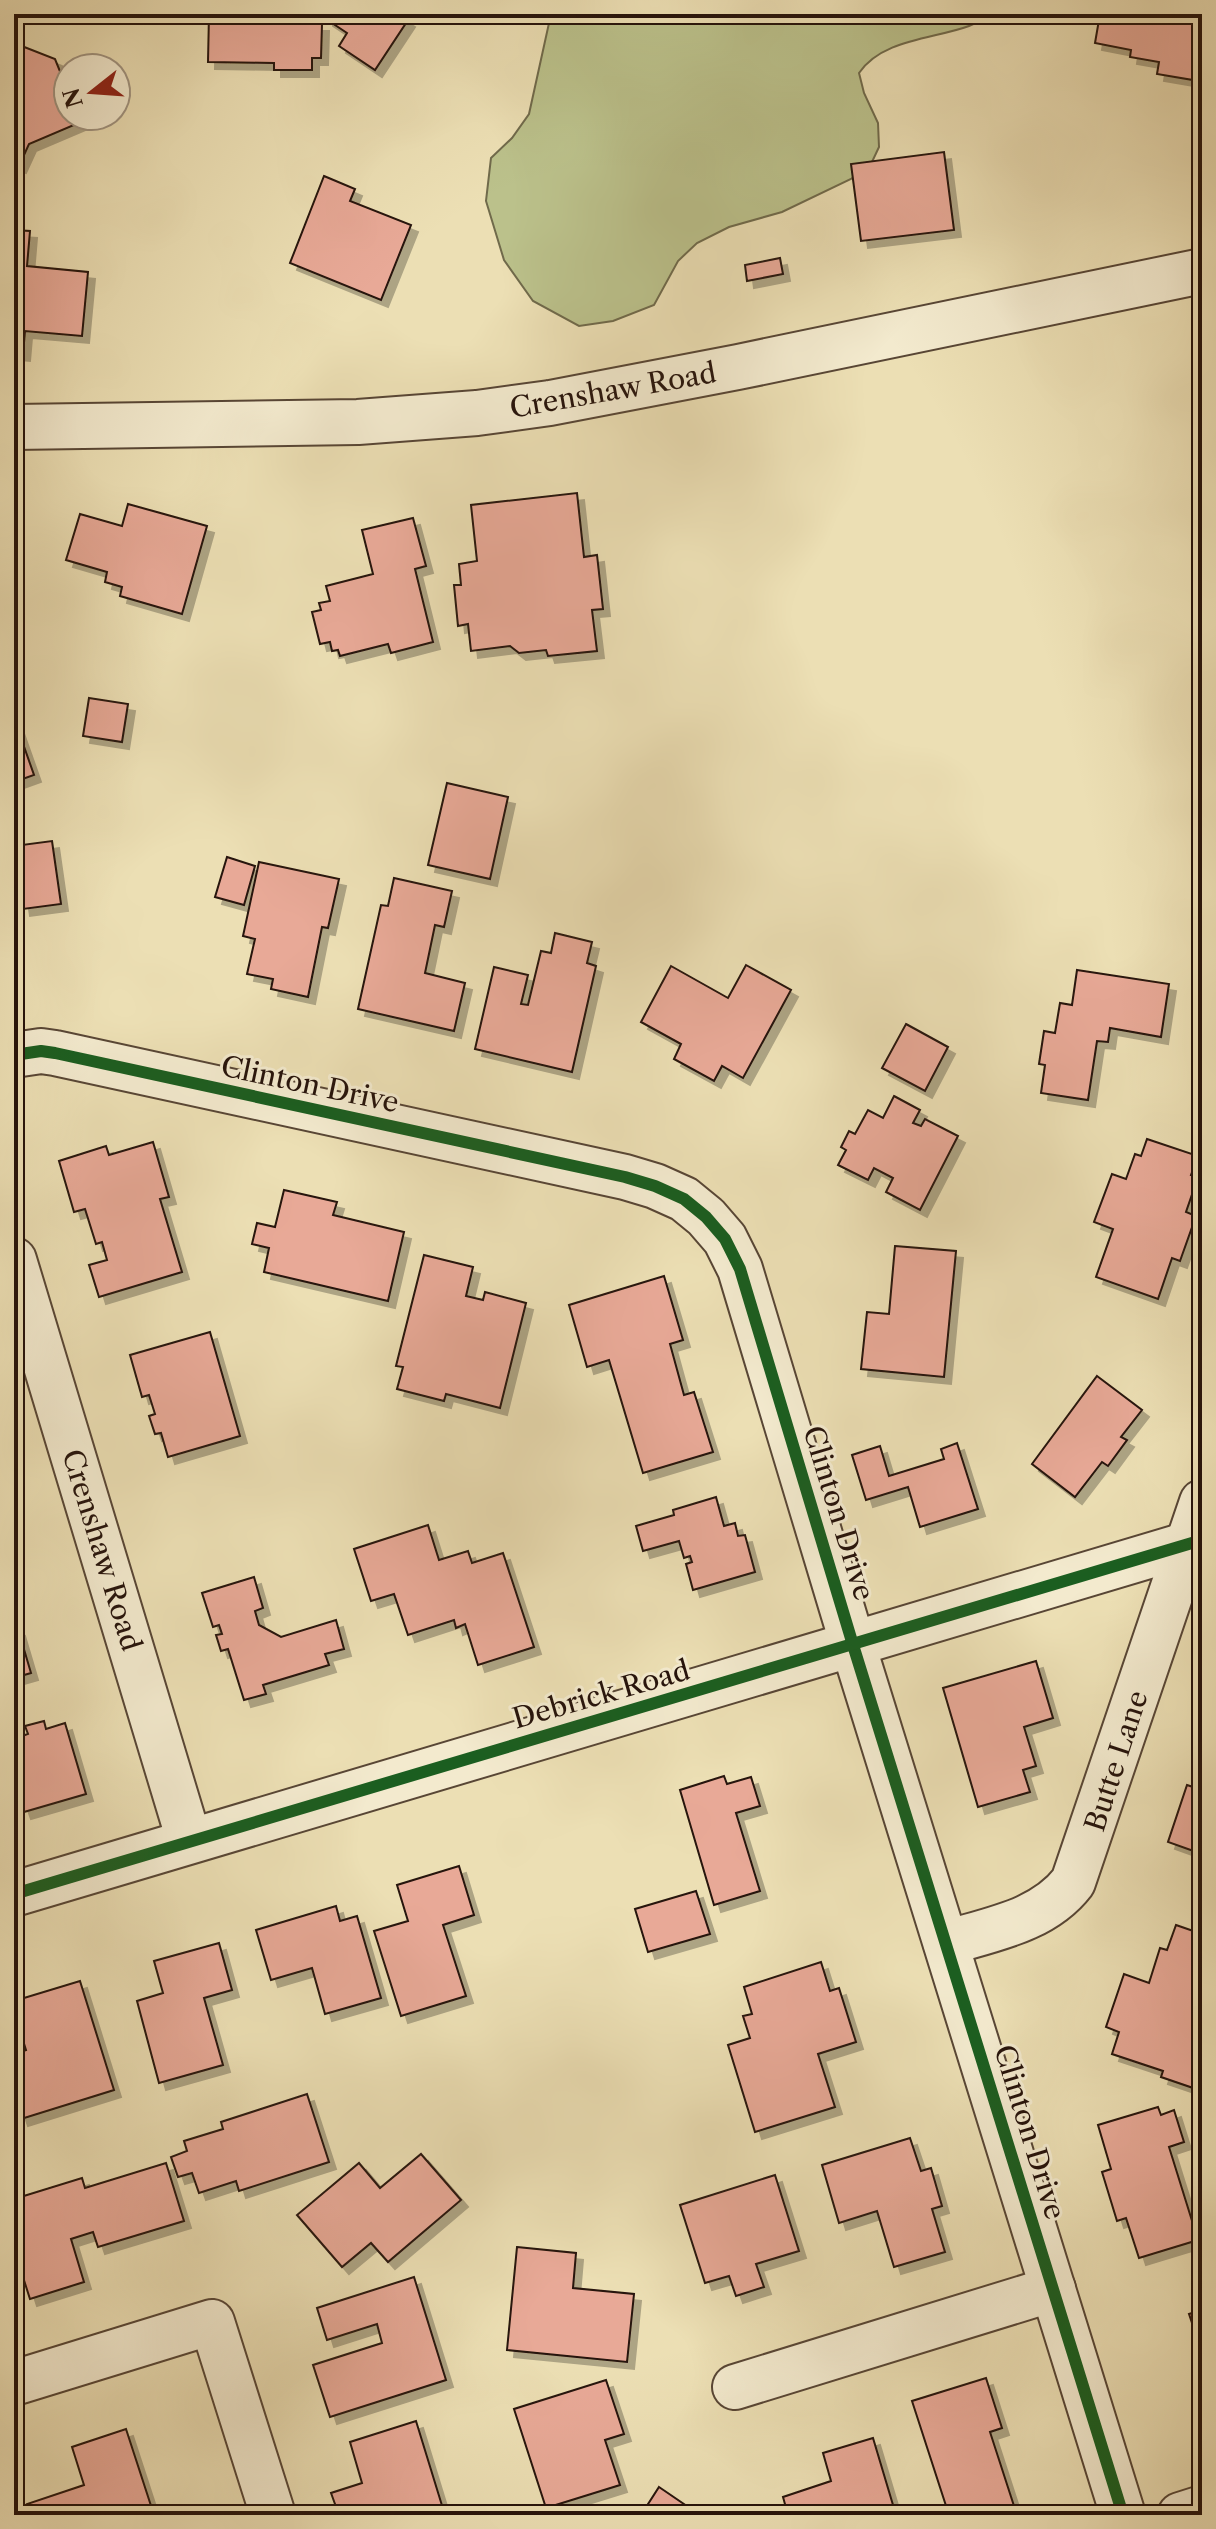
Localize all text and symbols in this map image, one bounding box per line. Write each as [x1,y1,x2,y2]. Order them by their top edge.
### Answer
north arrow [52,52,132,132]
text: N [58,85,89,111]
street label: Crenshaw Road [507,355,719,425]
street label: Clinton Drive [218,1049,402,1119]
street label: Clinton Drive [796,1422,882,1604]
street label: Crenshaw Road [55,1445,149,1655]
street label: Debrick Road [509,1652,693,1736]
street label: Butte Lane [1077,1686,1155,1836]
street label: Clinton Drive [987,2041,1073,2223]

